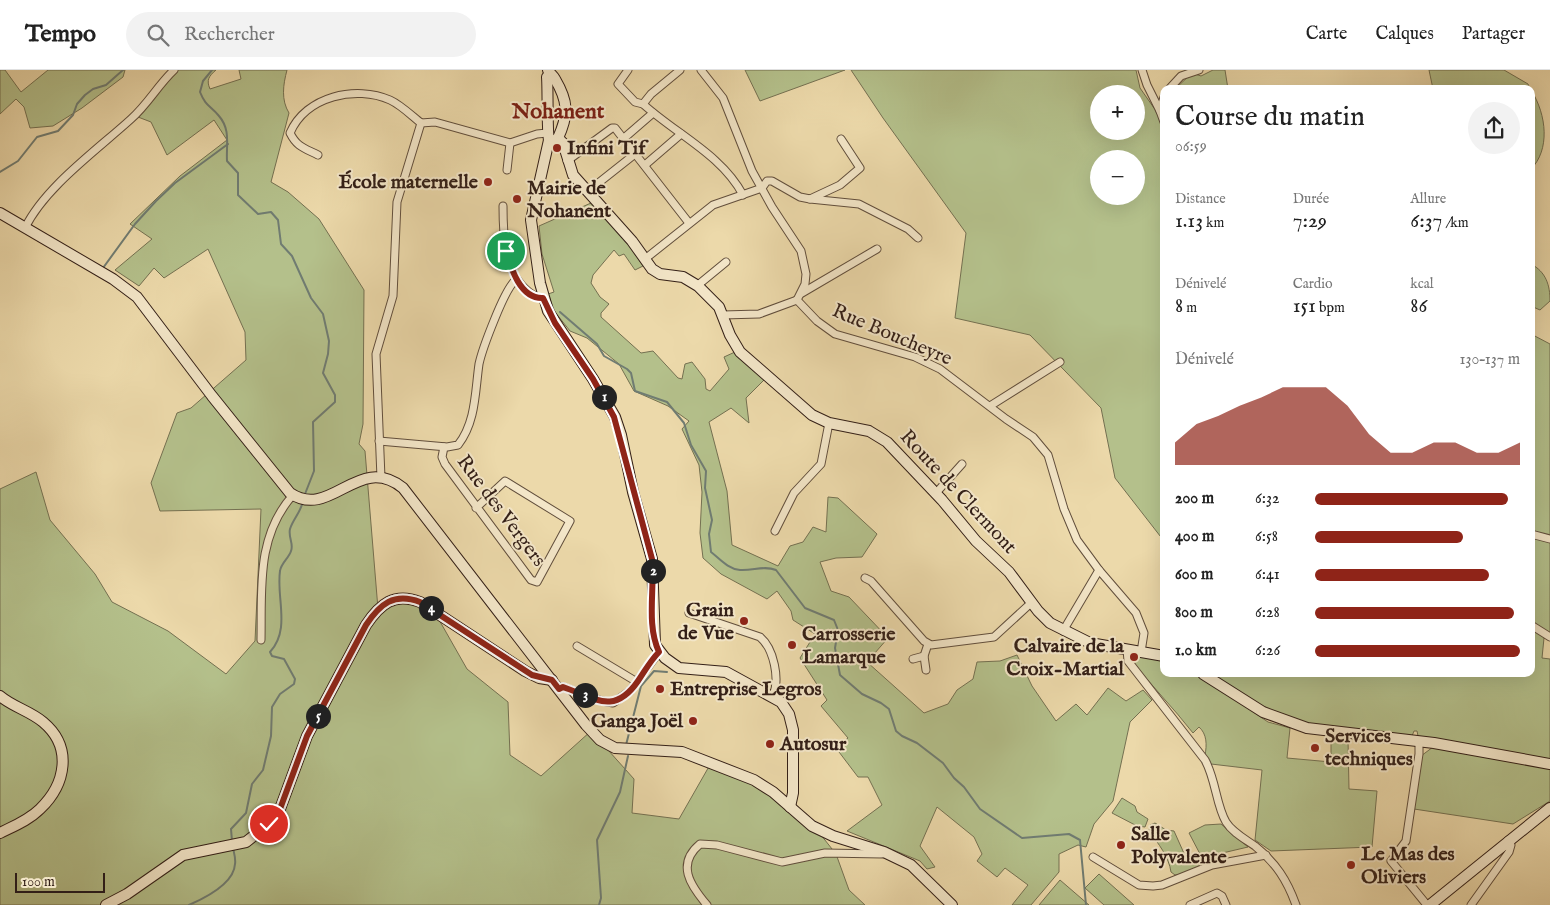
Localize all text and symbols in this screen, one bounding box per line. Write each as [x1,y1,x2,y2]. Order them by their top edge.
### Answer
search box [126,12,476,57]
text: Tempo [25,19,96,50]
icon: search [144,21,172,49]
text: Rechercher [184,23,275,47]
text: Carte [1306,23,1347,46]
text: Calques [1375,23,1434,46]
text: Partager [1462,23,1525,46]
map controls [1090,85,1145,205]
button: + [1090,85,1145,140]
district label: Nohanent [511,98,605,126]
text: Course du matin [1175,100,1365,135]
button: share [1468,102,1520,154]
place label: Infini Tif [567,136,649,161]
text: 06:59 [1175,137,1207,157]
marker: Infini Tif [551,142,563,154]
button: − [1090,150,1145,205]
place label: École maternelle [339,170,479,195]
marker: École maternelle [482,176,494,188]
place label: Mairie de Nohanent [526,176,611,224]
text: Distance [1175,190,1226,208]
text: Durée [1293,190,1329,208]
text: Allure [1410,190,1446,208]
marker: Mairie de Nohanent [511,193,523,205]
text: 1.13 [1175,208,1203,235]
text: 7:29 [1293,208,1327,235]
text: 6:37 [1410,208,1442,235]
text: km [1203,214,1224,232]
text: /km [1442,214,1469,232]
pin [485,230,527,272]
icon: arrive [492,237,520,265]
text: Dénivelé [1175,275,1227,293]
text: Cardio [1293,275,1333,293]
text: kcal [1410,275,1434,293]
text: 8 [1175,293,1183,320]
text: 151 [1293,293,1316,320]
text: 86 [1410,293,1427,320]
street label: Rue Boucheyre [828,298,956,372]
text: m [1183,299,1197,317]
text: bpm [1316,299,1345,317]
text: Dénivelé [1175,350,1234,370]
text: 130–137 m [1460,350,1520,370]
pin: 1 [592,384,616,410]
text: 1 [602,388,607,406]
street label: Route de Clermont [894,425,1022,559]
street label: Rue des Vergers [451,450,551,572]
text: 200 m [1175,489,1214,509]
text: 6:32 [1255,489,1279,509]
text: 400 m [1175,527,1214,547]
text: 6:58 [1255,527,1278,547]
pin: 2 [640,558,666,584]
text: 2 [650,562,657,580]
text: 600 m [1175,565,1213,585]
text: 6:41 [1255,565,1280,585]
pin: 4 [418,596,444,620]
place label: Grain de Vue [678,598,735,646]
text: 4 [428,599,435,617]
text: 800 m [1175,603,1213,623]
text: 6:28 [1255,603,1280,623]
marker: Grain de Vue [738,615,750,627]
place label: Carrosserie Lamarque [802,622,896,670]
place label: Calvaire de la Croix-Martial [1006,634,1125,682]
marker: Carrosserie Lamarque [786,639,798,651]
text: 1.0 km [1175,641,1217,661]
text: 6:26 [1255,641,1280,661]
marker: Calvaire de la Croix-Martial [1128,651,1140,663]
place label: Entreprise Legros [670,677,821,702]
pin: 3 [572,682,598,708]
marker: Entreprise Legros [654,683,666,695]
text: 3 [583,686,588,704]
pin: 5 [306,704,330,728]
text: 5 [316,707,321,725]
place label: Ganga Joël [591,709,684,734]
marker: Ganga Joël [687,715,699,727]
place label: Services techniques [1324,724,1413,772]
place label: Autosur [779,732,847,757]
marker: Autosur [764,738,776,750]
marker: Services techniques [1309,742,1321,754]
pin [248,803,290,845]
icon: check [255,810,283,838]
place label: Salle Polyvalente [1131,822,1227,870]
marker: Salle Polyvalente [1115,839,1127,851]
place label: Le Mas des Oliviers [1361,842,1455,890]
marker: Le Mas des Oliviers [1345,859,1357,871]
scale bar [15,870,105,893]
text: 100 m [22,873,55,891]

